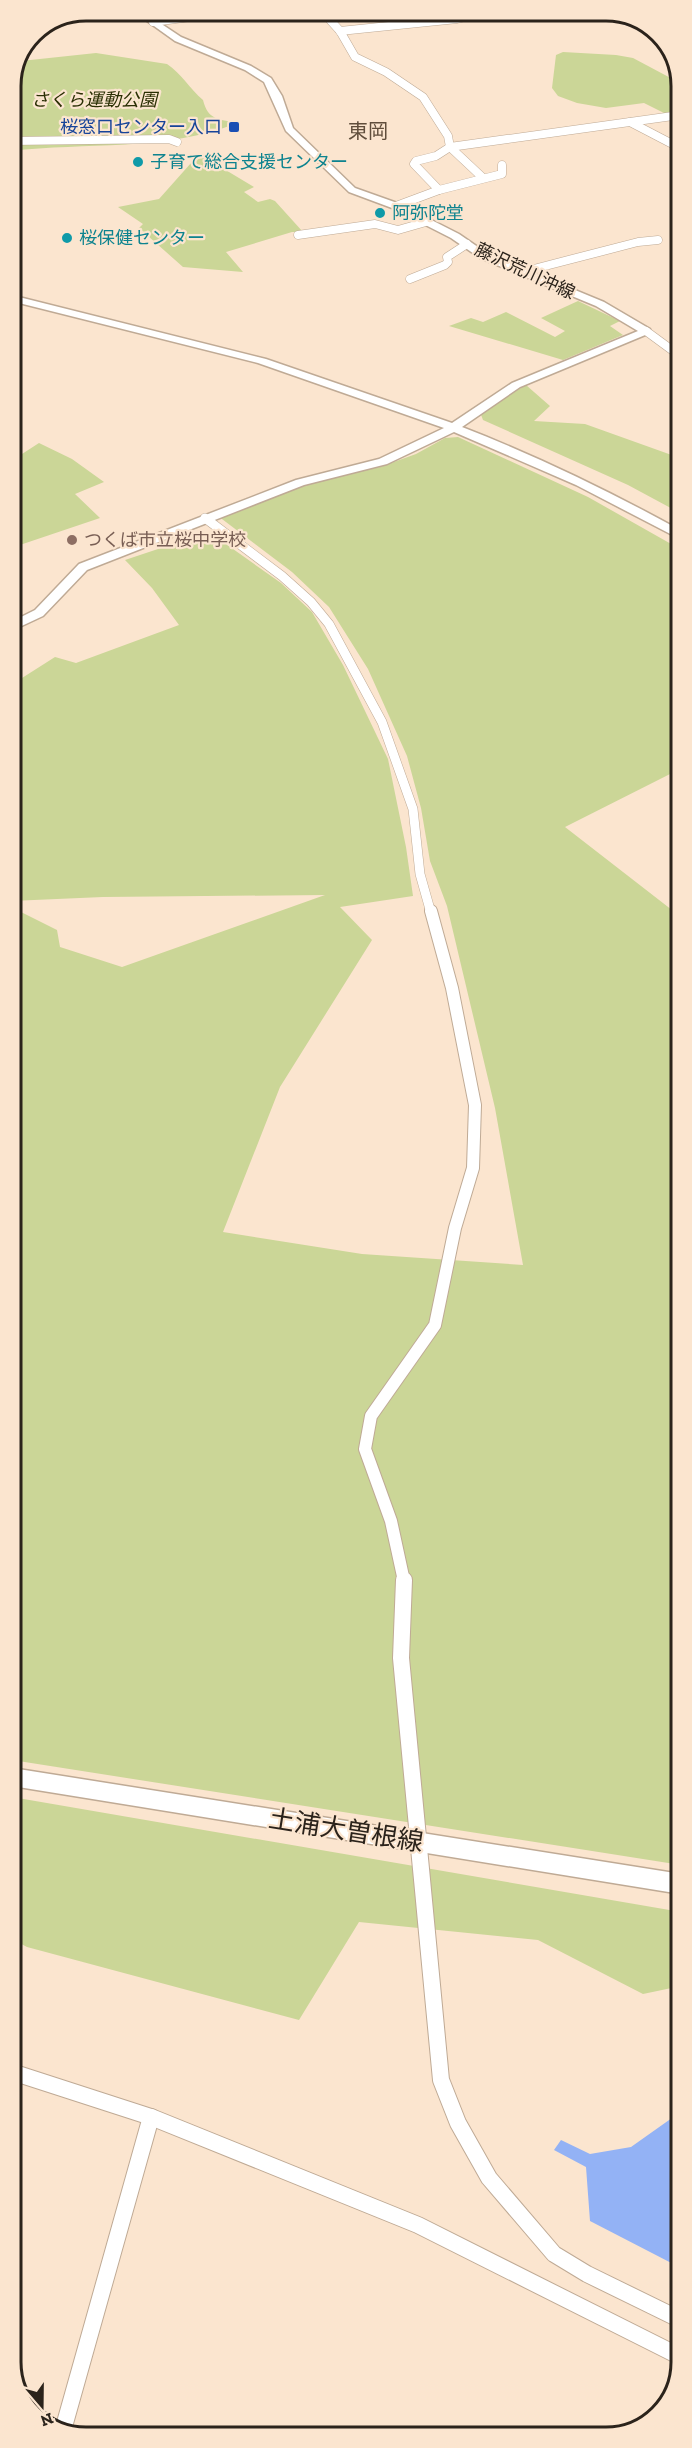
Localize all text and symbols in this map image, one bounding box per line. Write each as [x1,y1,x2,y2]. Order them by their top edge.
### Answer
park label: さくら運動公園 [31,89,160,111]
place label: 桜窓口センター入口 [60,116,222,138]
district label: 東岡 [348,119,388,143]
marker: 桜窓口センター入口 [227,120,241,134]
place label: 子育て総合支援センター [150,151,348,173]
marker: 子育て総合支援センター [131,155,145,169]
place label: 阿弥陀堂 [392,202,464,224]
marker: 阿弥陀堂 [373,206,387,220]
place label: 桜保健センター [79,227,205,249]
marker: 桜保健センター [60,231,74,245]
street label: 藤沢荒川沖線 [471,238,579,304]
place label: つくば市立桜中学校 [84,529,246,551]
marker: つくば市立桜中学校 [65,533,79,547]
street label: 土浦大曽根線 [266,1802,426,1858]
north arrow [12,2376,72,2436]
text: N [38,2409,56,2431]

